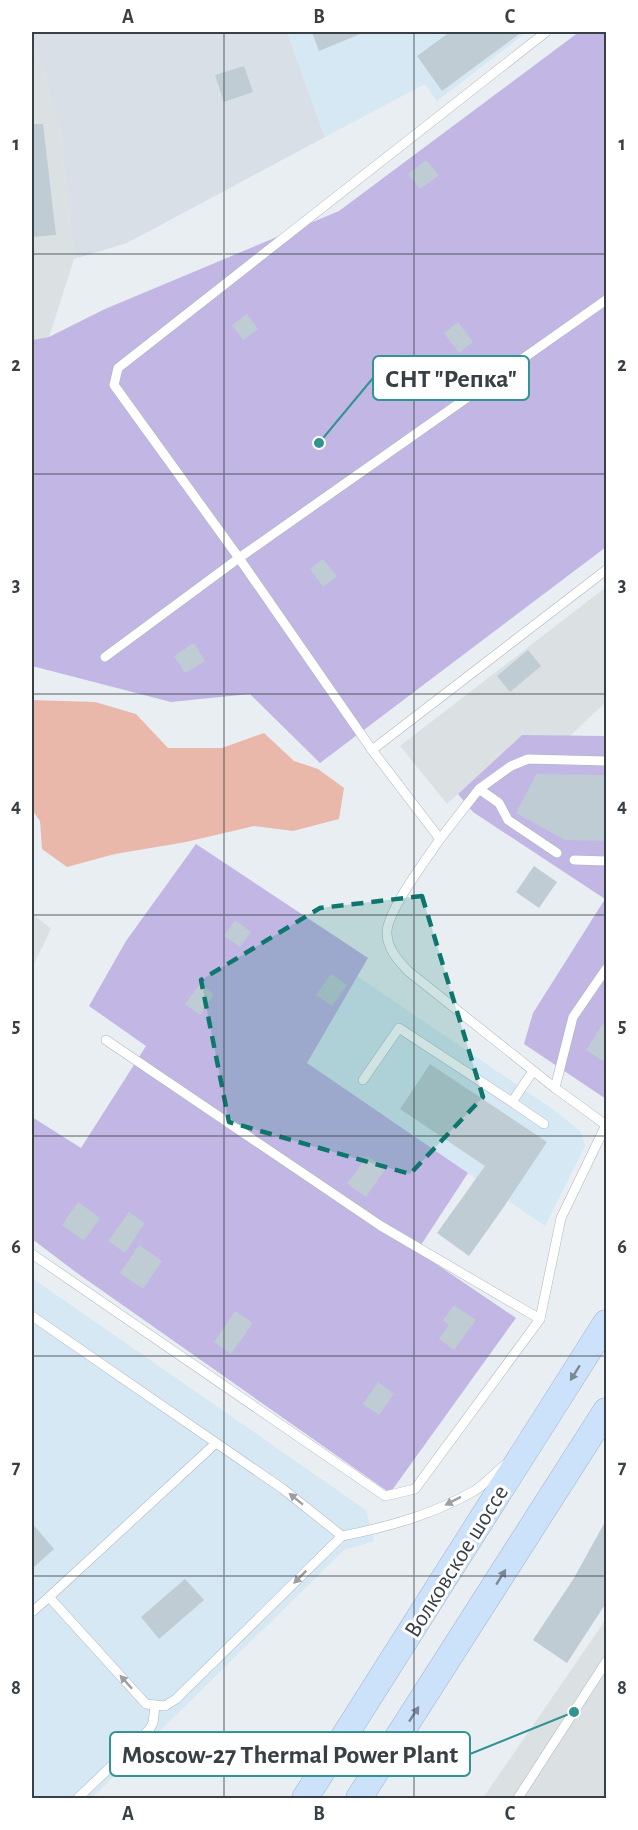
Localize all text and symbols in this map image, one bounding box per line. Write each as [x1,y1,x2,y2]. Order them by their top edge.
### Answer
text: A [122,7,134,27]
text: B [313,7,325,27]
text: C [505,7,516,27]
text: 1 [12,134,20,154]
text: 1 [618,134,626,154]
text: 2 [11,355,21,375]
text: 2 [617,355,627,375]
callout: СНТ "Репка" [373,356,529,400]
text: СНТ "Репка" [385,366,517,392]
text: 3 [12,575,20,595]
text: 3 [618,575,626,595]
text: 4 [11,796,21,816]
text: 4 [617,796,627,816]
text: 5 [12,1016,20,1036]
text: 5 [618,1016,626,1036]
text: 6 [11,1237,21,1257]
text: 6 [617,1237,627,1257]
one-way arrow [570,1364,581,1381]
text: 7 [12,1457,21,1477]
text: 7 [618,1457,627,1477]
street label: Волковское шоссе [400,1481,513,1642]
one-way arrow [288,1493,304,1506]
one-way arrow [444,1496,462,1506]
one-way arrow [293,1569,307,1583]
one-way arrow [496,1569,507,1585]
one-way arrow [119,1674,133,1689]
text: 8 [11,1678,21,1698]
text: 8 [617,1678,627,1698]
one-way arrow [408,1706,419,1722]
callout: Moscow-27 Thermal Power Plant [110,1732,470,1776]
text: Moscow-27 Thermal Power Plant [122,1742,458,1768]
text: A [122,1804,134,1824]
text: B [313,1804,325,1824]
text: C [505,1804,516,1824]

